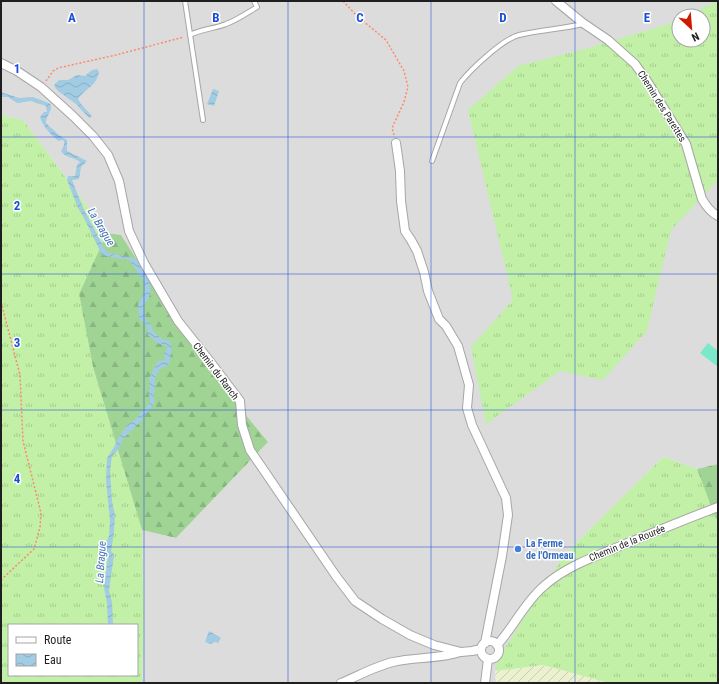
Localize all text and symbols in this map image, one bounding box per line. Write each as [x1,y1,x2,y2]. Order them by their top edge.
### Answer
north arrow [671,8,711,48]
text: A [68,10,76,25]
text: B [212,10,220,25]
text: C [356,10,364,25]
text: D [499,10,507,25]
text: E [644,10,651,25]
text: N [689,29,701,44]
text: 1 [14,61,20,76]
street label: Chemin des Parettes [636,68,689,144]
text: 2 [14,198,21,213]
water label: La Brague [85,206,117,248]
text: 3 [14,335,20,350]
street label: Chemin du Ranch [191,340,241,402]
text: 4 [14,471,21,486]
street label: Chemin de la Rourée [587,523,667,563]
place label: La Ferme de l'Ormeau [526,538,573,561]
water label: La Brague [93,541,109,583]
marker: La Ferme de l'Ormeau [513,544,523,554]
legend [8,624,138,676]
text: Route [44,633,72,647]
text: Eau [44,653,62,667]

